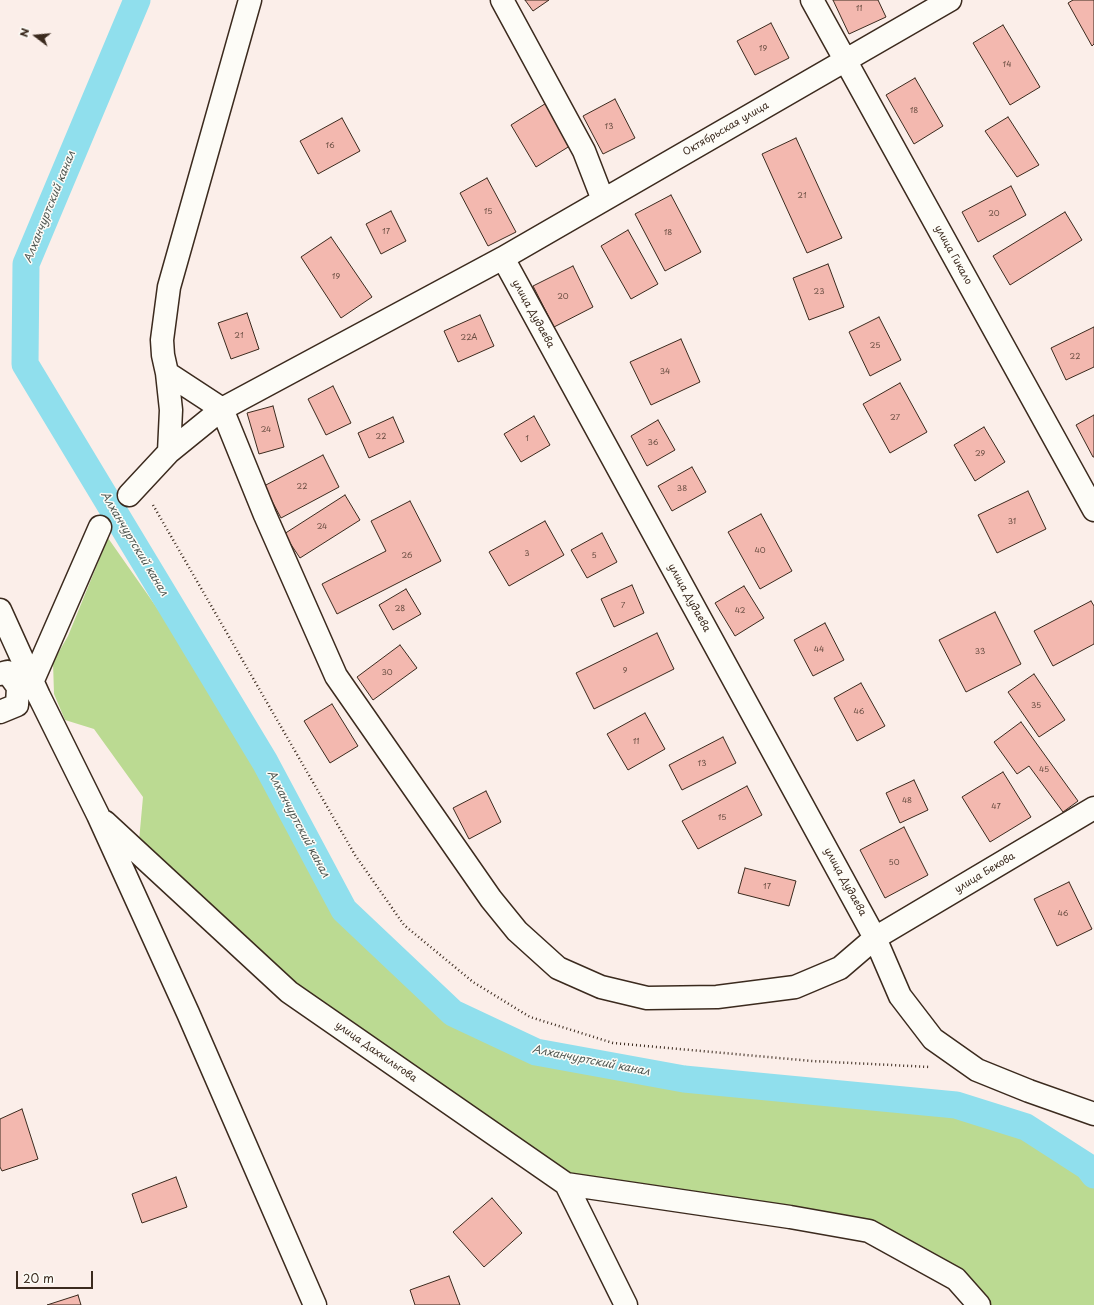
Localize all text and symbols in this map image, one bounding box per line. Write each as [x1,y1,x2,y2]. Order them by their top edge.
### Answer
house number: 11 [856,4,862,14]
north arrow [16,16,56,56]
text: N [15,26,33,39]
house number: 19 [759,44,767,54]
house number: 14 [1003,60,1011,70]
street label: Октябрьская улица [681,100,771,158]
house number: 18 [910,106,918,116]
house number: 13 [605,122,613,132]
house number: 16 [325,141,335,151]
water label: Алханчуртский канал [21,149,79,265]
house number: 21 [797,191,807,201]
house number: 15 [484,207,492,217]
house number: 20 [988,209,1000,219]
street label: улица Гикало [932,223,974,287]
house number: 17 [382,227,390,237]
house number: 18 [664,228,672,238]
house number: 19 [332,272,340,282]
street label: улица Дудаева [509,278,557,350]
house number: 23 [814,287,824,297]
house number: 20 [557,292,569,302]
house number: 21 [234,331,244,341]
house number: 22А [461,333,477,343]
house number: 25 [870,341,880,351]
house number: 22 [1070,352,1080,362]
house number: 34 [660,367,670,377]
house number: 27 [890,413,900,423]
house number: 24 [261,425,271,435]
house number: 22 [376,432,386,442]
house number: 1 [525,434,529,444]
house number: 36 [648,438,658,448]
house number: 29 [975,449,985,459]
house number: 22 [297,482,307,492]
house number: 38 [677,484,687,494]
water label: Алханчуртский канал [98,489,170,599]
house number: 31 [1008,517,1016,527]
house number: 24 [317,522,327,532]
house number: 40 [754,546,766,556]
house number: 3 [524,549,530,559]
house number: 26 [402,551,412,561]
house number: 5 [591,551,597,561]
street label: улица Дудаева [665,562,713,634]
house number: 7 [621,601,625,611]
house number: 28 [395,604,405,614]
house number: 42 [735,606,745,616]
house number: 44 [814,645,824,655]
house number: 33 [975,647,985,657]
house number: 9 [623,666,627,676]
house number: 30 [381,668,393,678]
house number: 35 [1031,701,1041,711]
house number: 46 [854,707,864,717]
house number: 11 [633,737,639,747]
house number: 13 [698,759,706,769]
house number: 45 [1039,765,1049,775]
water label: Алханчуртский канал [264,768,332,880]
house number: 48 [902,796,912,806]
house number: 47 [991,802,1001,812]
house number: 15 [718,813,726,823]
street label: улица Дудаева [821,846,869,918]
street label: улица Бекова [953,850,1017,896]
house number: 50 [889,858,899,868]
house number: 17 [763,882,771,892]
house number: 46 [1058,909,1068,919]
street label: улица Дахкильгова [333,1019,419,1085]
water label: Алханчуртский канал [531,1043,651,1079]
scale bar [18,1263,95,1289]
text: 20 m [23,1269,54,1287]

